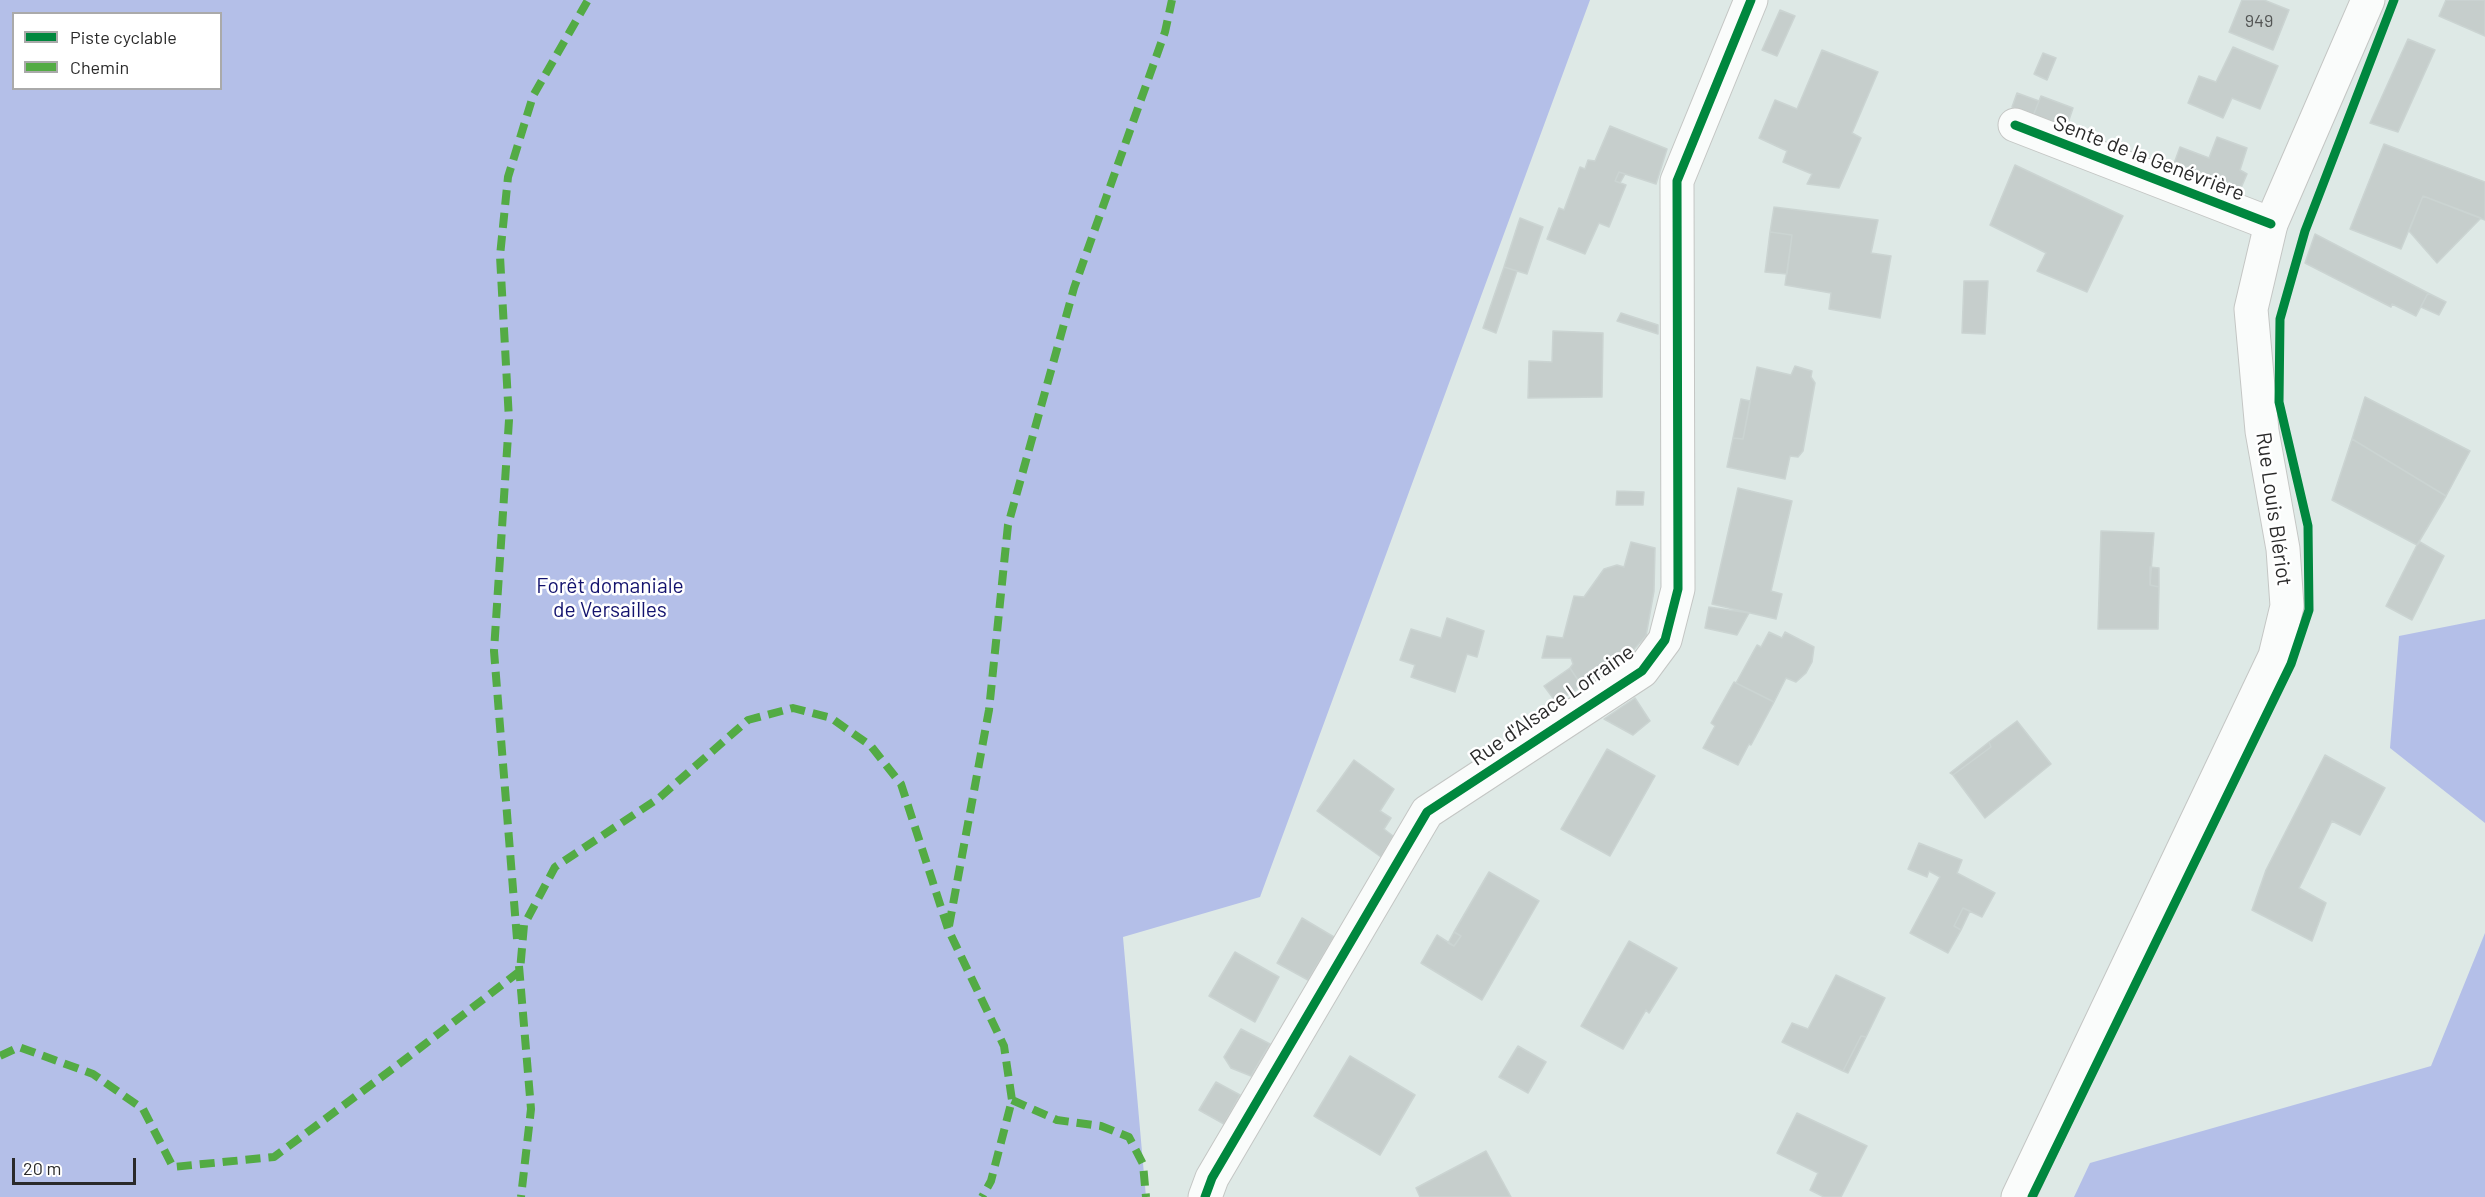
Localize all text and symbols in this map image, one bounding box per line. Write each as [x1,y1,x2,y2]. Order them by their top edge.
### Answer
house number: 949 [2245,10,2273,32]
legend [12,12,222,90]
text: Piste cyclable [70,26,177,48]
text: Chemin [70,56,129,78]
street label: Sente de la Genévrière [2050,110,2248,206]
street label: Rue Louis Blériot [2251,431,2297,587]
park label: Forêt domaniale de Versailles [536,573,684,623]
street label: Rue d'Alsace Lorraine [1465,639,1639,771]
scale bar [15,1146,140,1184]
text: 20 m [23,1157,61,1179]

